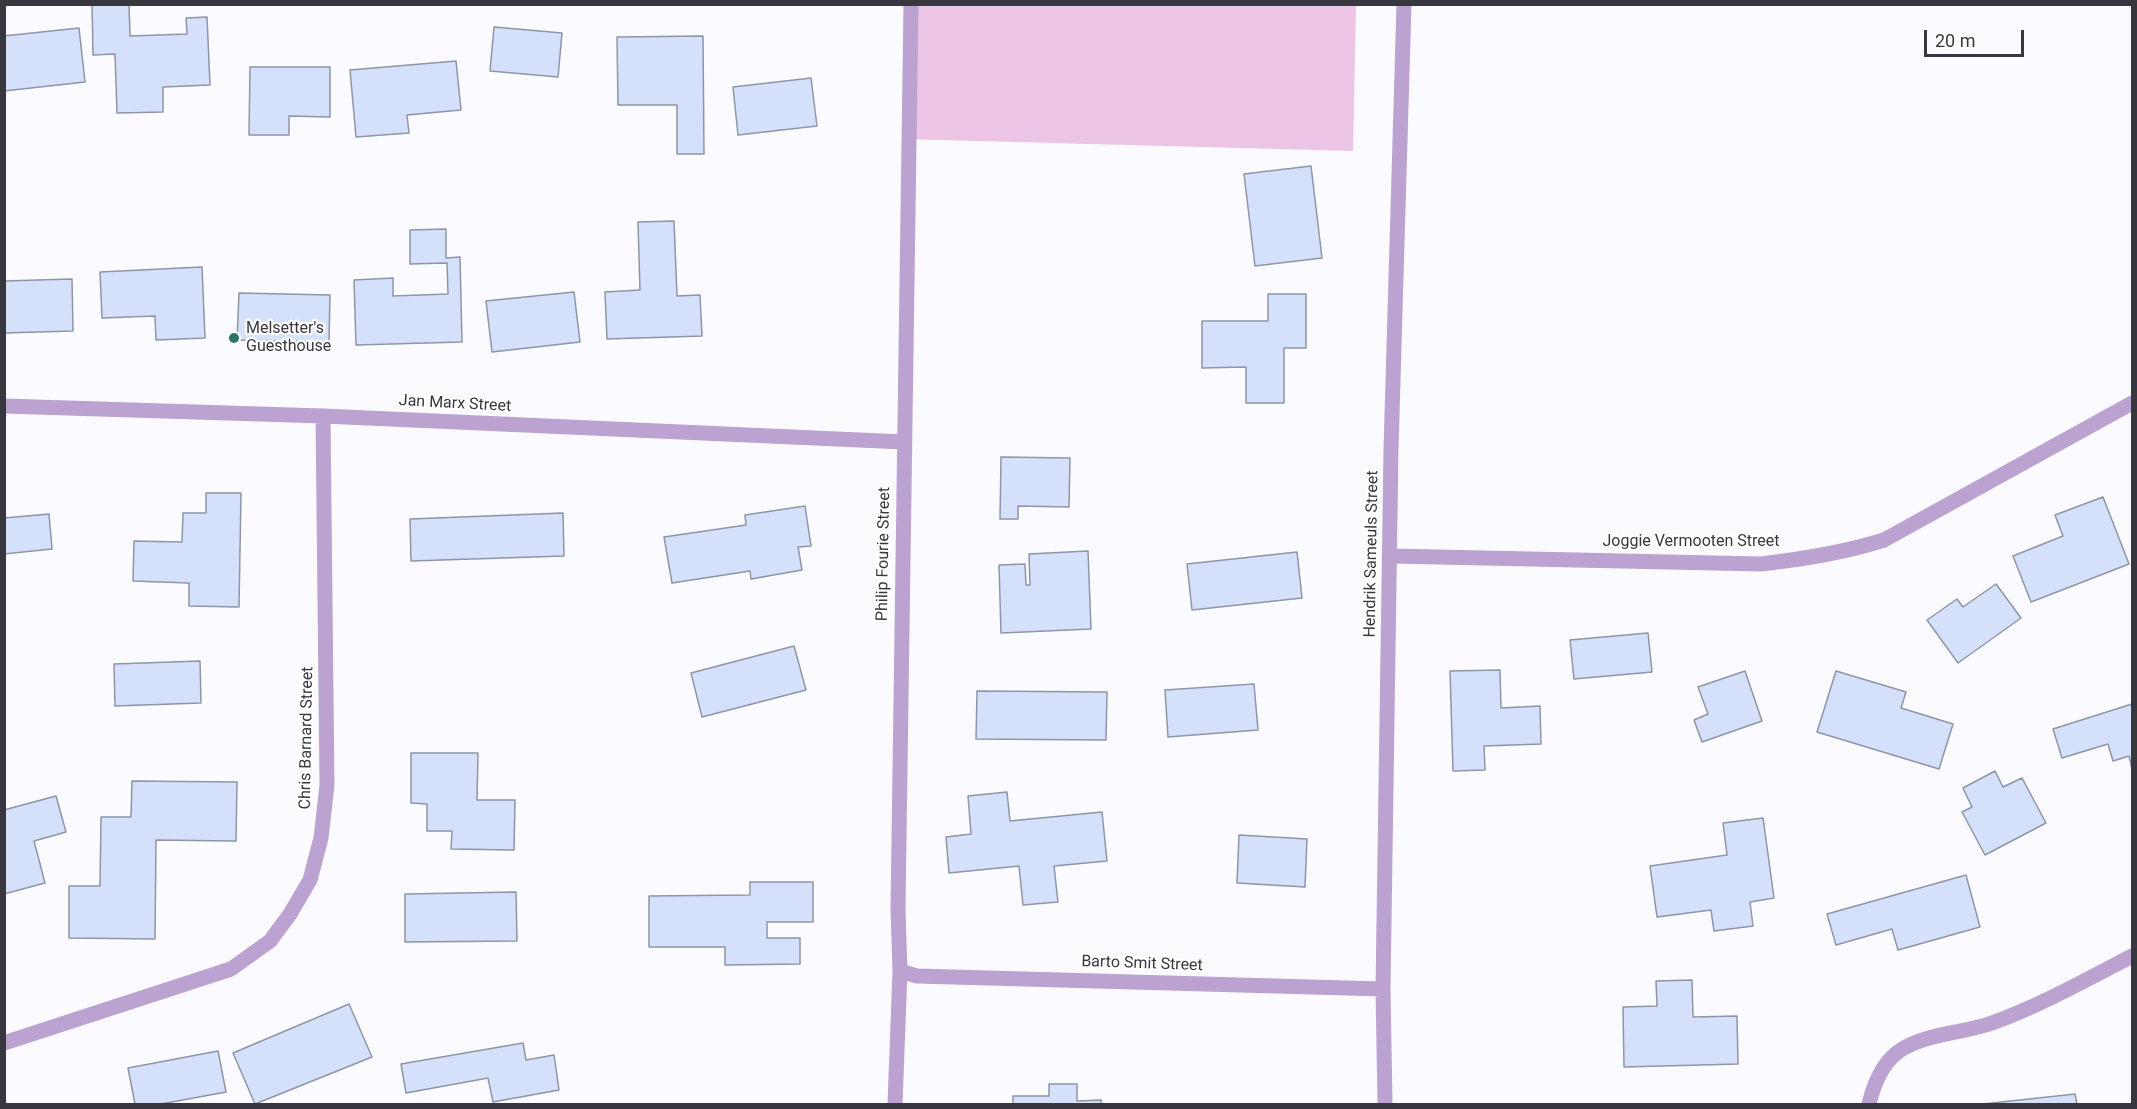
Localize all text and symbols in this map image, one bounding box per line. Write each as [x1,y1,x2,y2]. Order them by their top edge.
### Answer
scale bar [1927,18,2028,56]
text: 20 m [1935,30,1975,51]
place label: Melsetter's Guesthouse [246,319,331,357]
marker: Melsetter's Guesthouse [227,331,241,345]
street label: Jan Marx Street [398,391,512,417]
street label: Hendrik Sameuls Street [1361,470,1383,638]
street label: Philip Fourie Street [873,487,895,621]
street label: Joggie Vermooten Street [1602,532,1780,552]
street label: Chris Barnard Street [296,666,318,810]
street label: Barto Smit Street [1081,952,1203,976]

